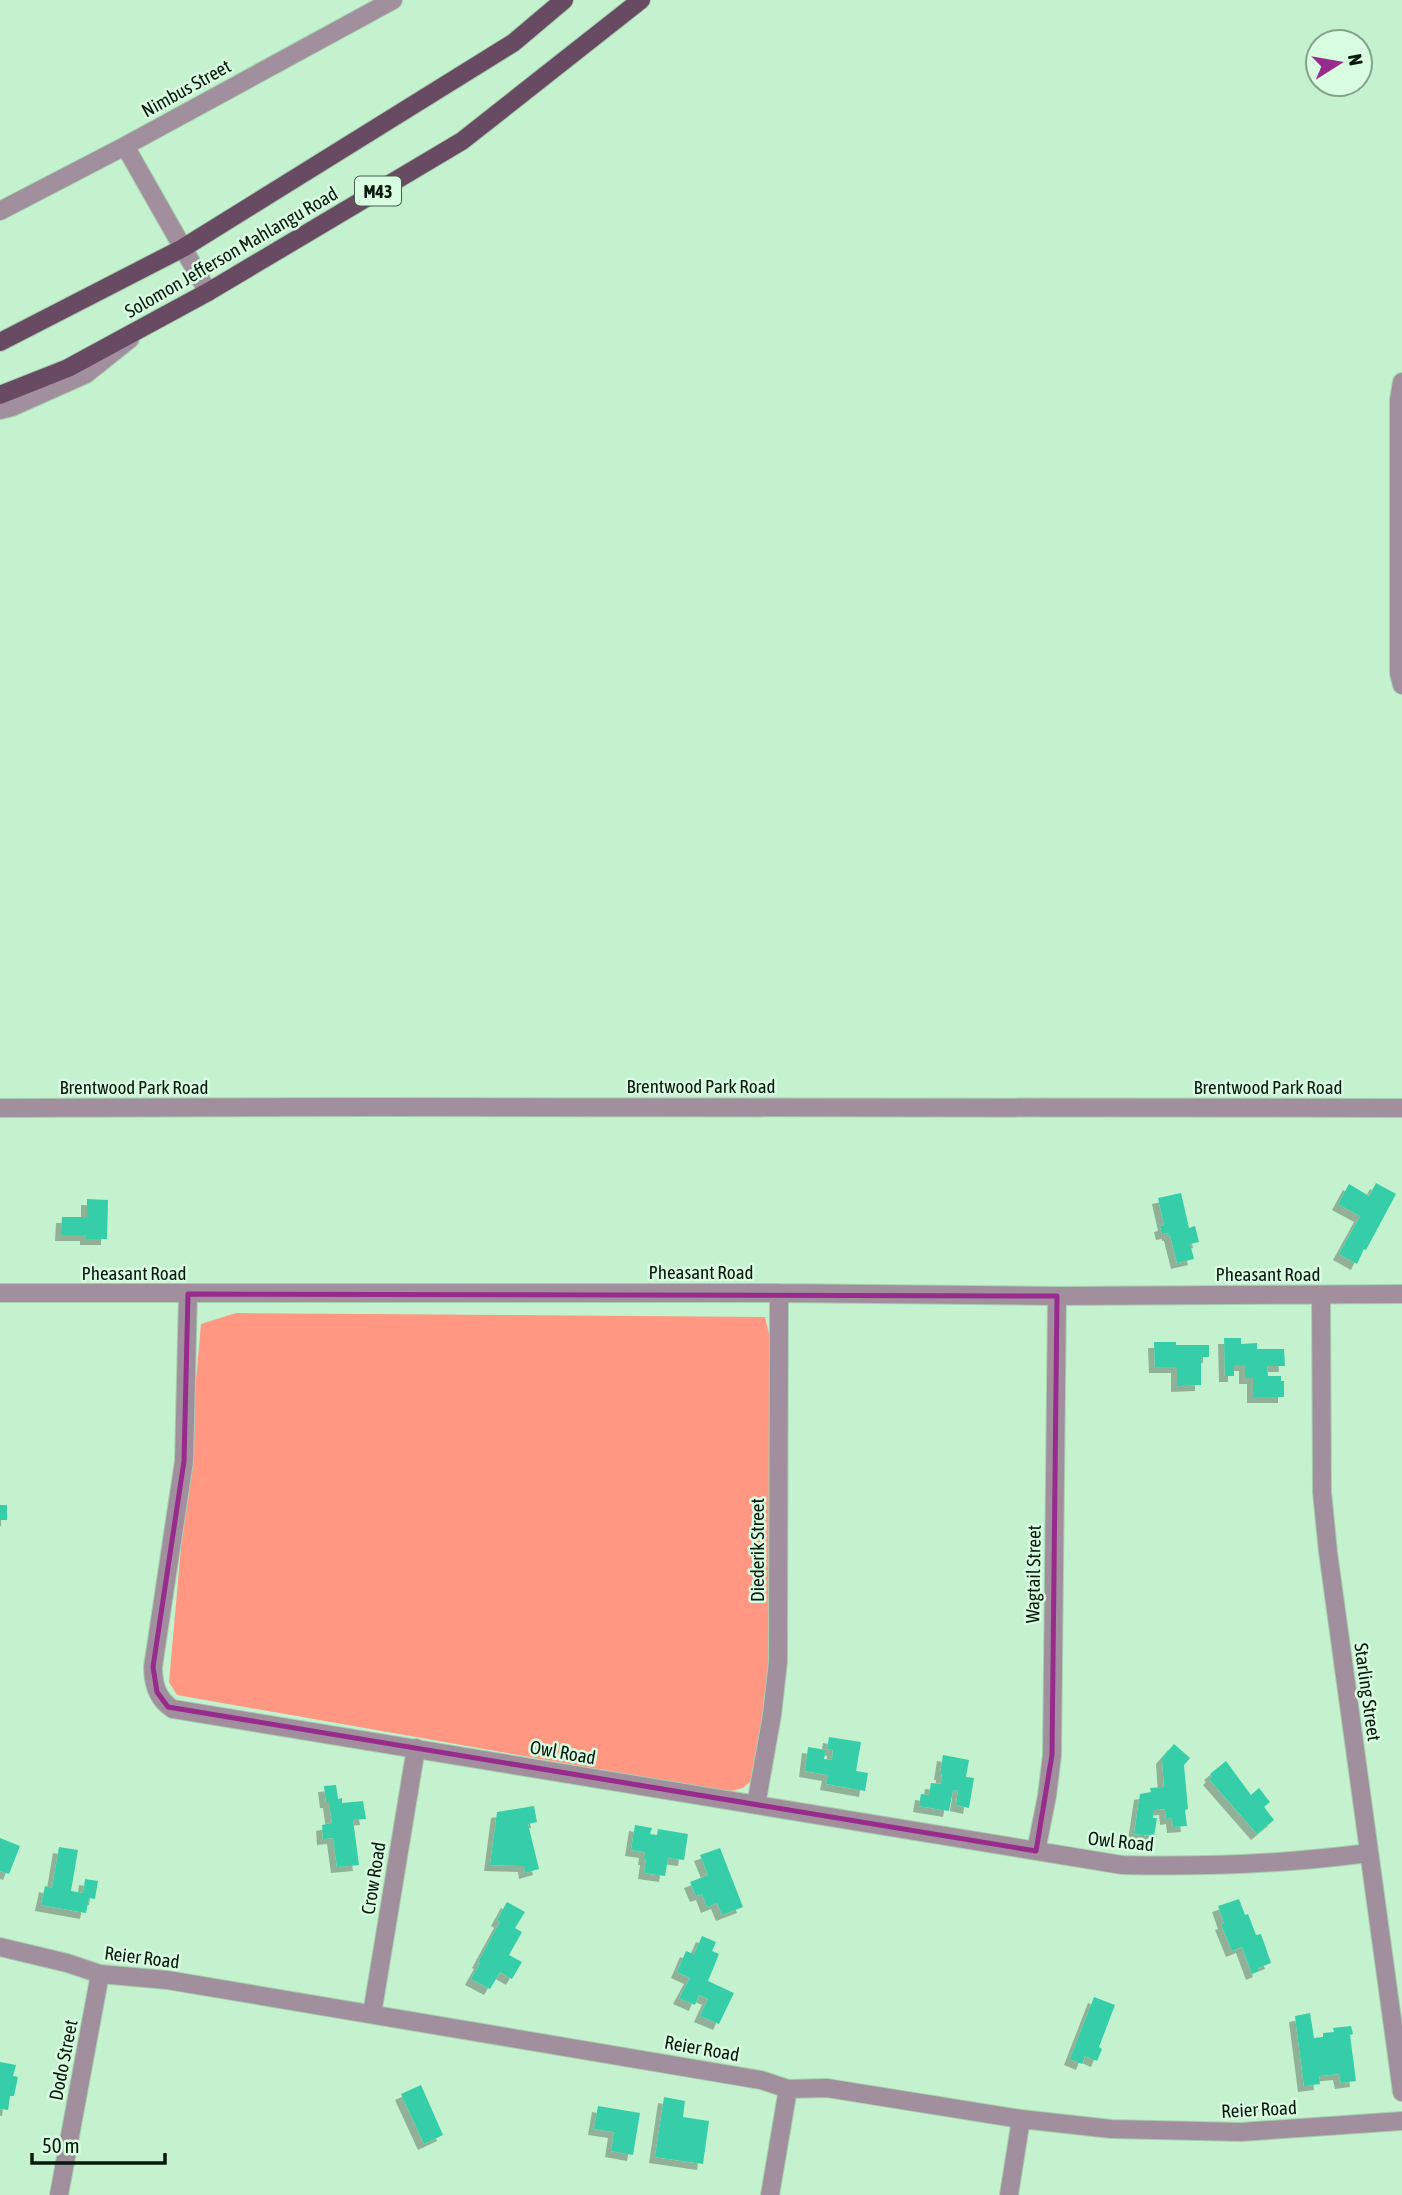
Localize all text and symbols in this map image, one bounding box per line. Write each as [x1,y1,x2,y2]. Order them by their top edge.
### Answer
north arrow [1304,28,1374,98]
text: N [1344,52,1368,67]
street label: Nimbus Street [138,55,234,121]
road number: M43 [355,176,401,206]
street label: Solomon Jefferson Mahlangu Road [121,182,341,322]
street label: Brentwood Park Road [626,1075,776,1097]
street label: Brentwood Park Road [59,1076,209,1098]
street label: Brentwood Park Road [1193,1076,1343,1098]
street label: Pheasant Road [648,1261,754,1283]
street label: Pheasant Road [81,1262,187,1284]
street label: Pheasant Road [1215,1263,1321,1285]
street label: Diederik Street [746,1498,768,1602]
street label: Wagtail Street [1021,1525,1045,1623]
street label: Starling Street [1350,1641,1386,1743]
street label: Owl Road [528,1735,598,1769]
street label: Owl Road [1087,1827,1155,1855]
street label: Crow Road [356,1840,390,1916]
street label: Reier Road [103,1941,181,1973]
street label: Dodo Street [44,2018,82,2102]
street label: Reier Road [663,2031,741,2065]
street label: Reier Road [1221,2096,1297,2122]
scale bar [32,2122,164,2166]
text: 50 m [42,2133,80,2157]

